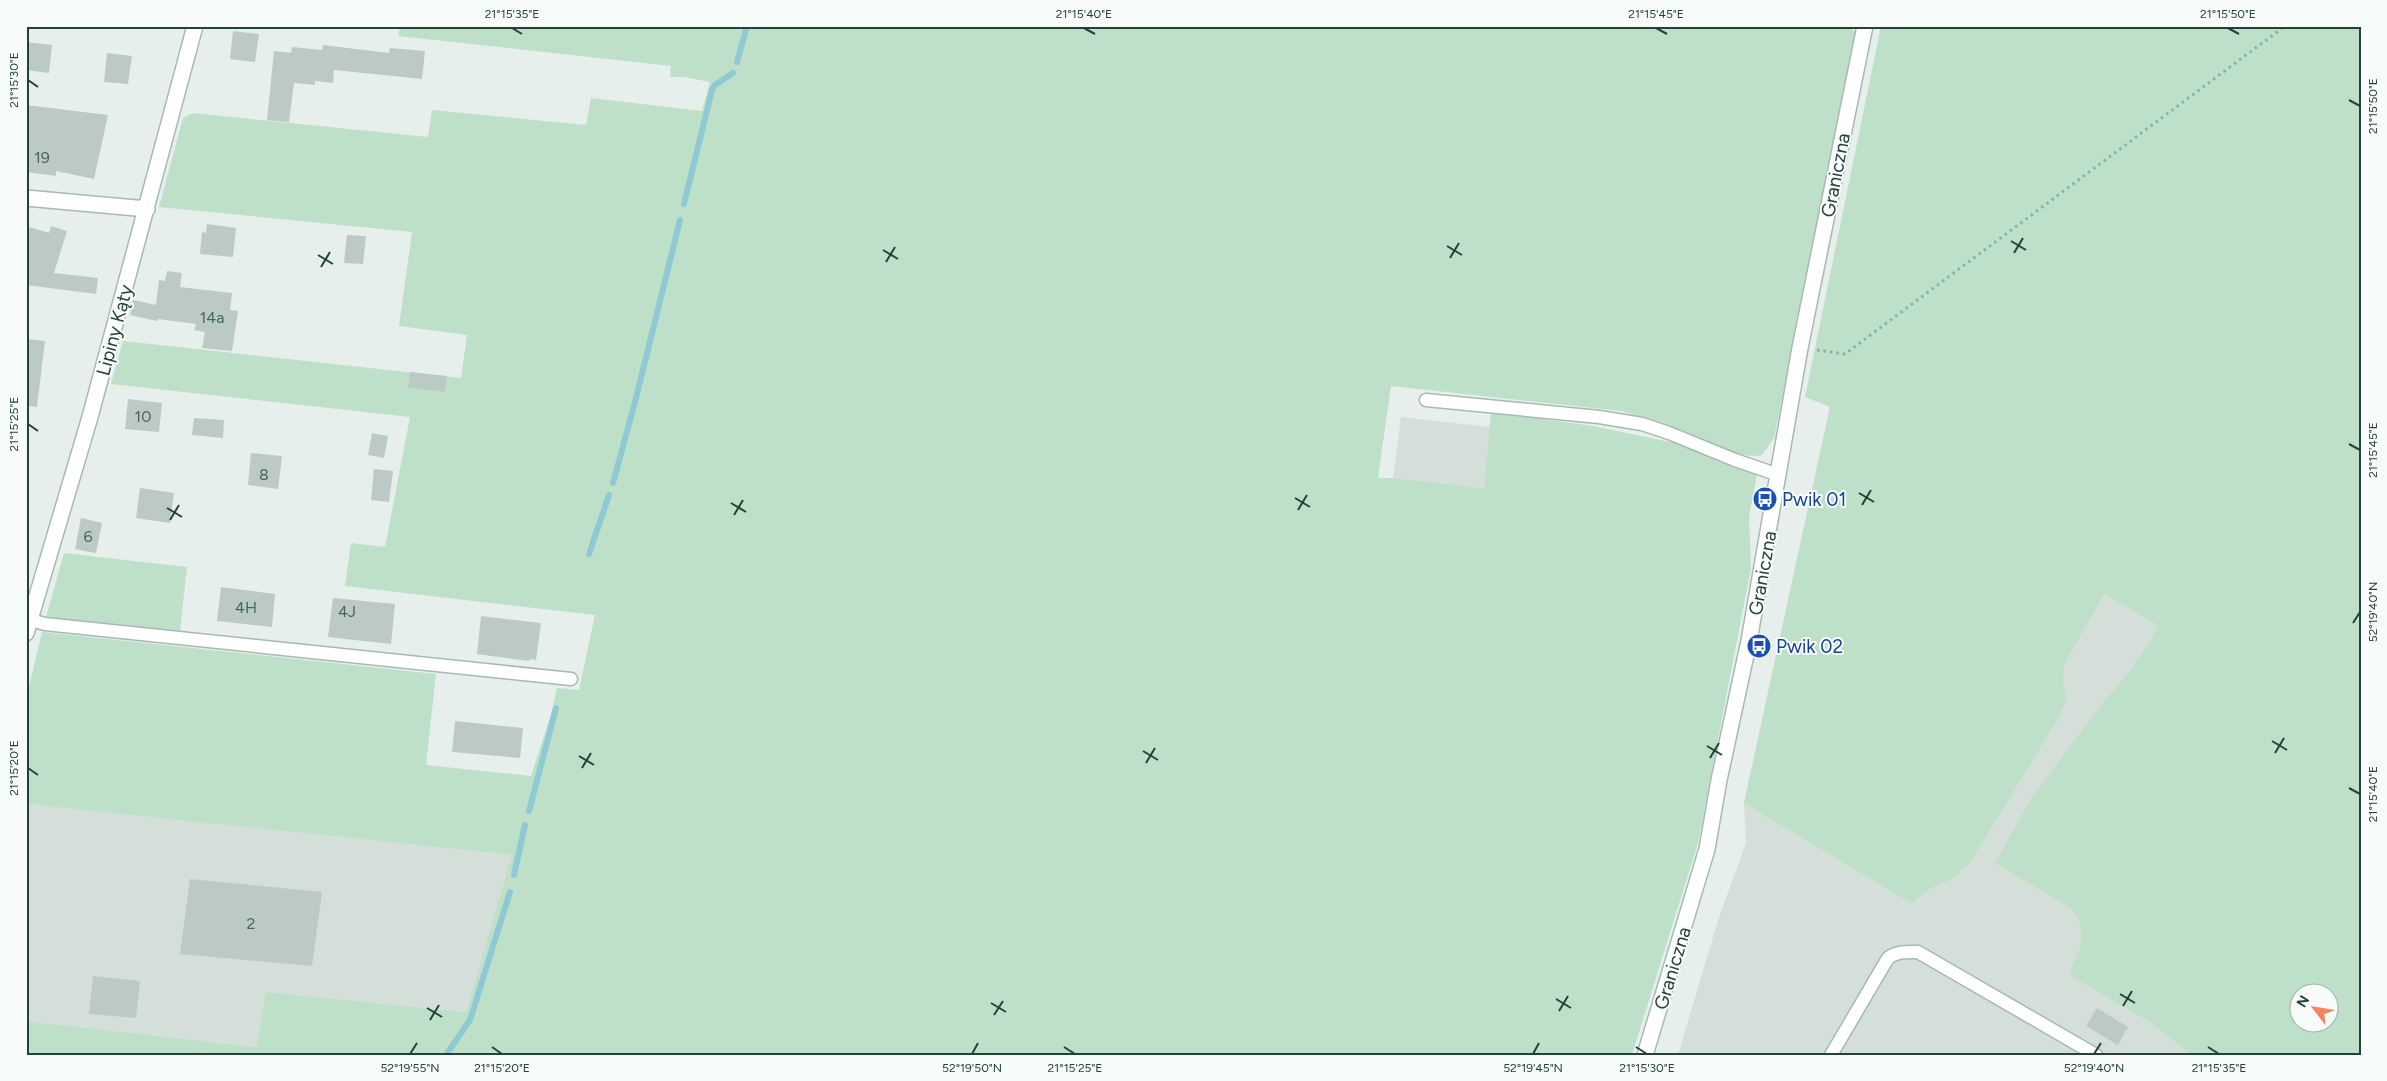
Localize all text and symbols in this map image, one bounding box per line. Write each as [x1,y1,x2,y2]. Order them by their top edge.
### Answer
text: 21°15'35"E [485,7,539,21]
text: 21°15'40"E [1056,7,1112,21]
text: 21°15'45"E [1628,7,1684,21]
text: 21°15'50"E [2200,7,2256,21]
text: 21°15'30"E [7,52,21,108]
text: 21°15'50"E [2366,78,2380,134]
street label: Graniczna [1816,131,1855,219]
house number: 19 [34,148,50,167]
street label: Lipiny Kąty [91,282,138,378]
house number: 14a [200,308,224,327]
text: 21°15'25"E [7,397,21,451]
house number: 10 [135,407,151,426]
text: 21°15'45"E [2366,422,2380,478]
house number: 8 [259,465,269,484]
bus stop icon: Pwik 01 [1752,486,1778,512]
place label: Pwik 01 [1782,488,1846,511]
house number: 6 [83,527,93,546]
street label: Graniczna [1744,529,1781,617]
text: 52°19'40"N [2366,582,2380,642]
house number: 4H [235,598,257,617]
house number: 4J [338,602,356,621]
bus stop icon: Pwik 02 [1746,633,1772,659]
place label: Pwik 02 [1776,635,1843,658]
text: 21°15'20"E [7,740,21,796]
text: 21°15'40"E [2366,766,2380,822]
house number: 2 [247,914,255,933]
street label: Graniczna [1649,924,1696,1012]
north arrow [2290,984,2340,1034]
text: N [2293,993,2313,1011]
text: 52°19'55"N [380,1061,440,1075]
text: 21°15'20"E [474,1061,530,1075]
text: 52°19'50"N [942,1061,1002,1075]
text: 21°15'25"E [1048,1061,1102,1075]
text: 52°19'45"N [1503,1061,1563,1075]
text: 21°15'30"E [1619,1061,1675,1075]
text: 52°19'40"N [2064,1061,2124,1075]
text: 21°15'35"E [2192,1061,2246,1075]

